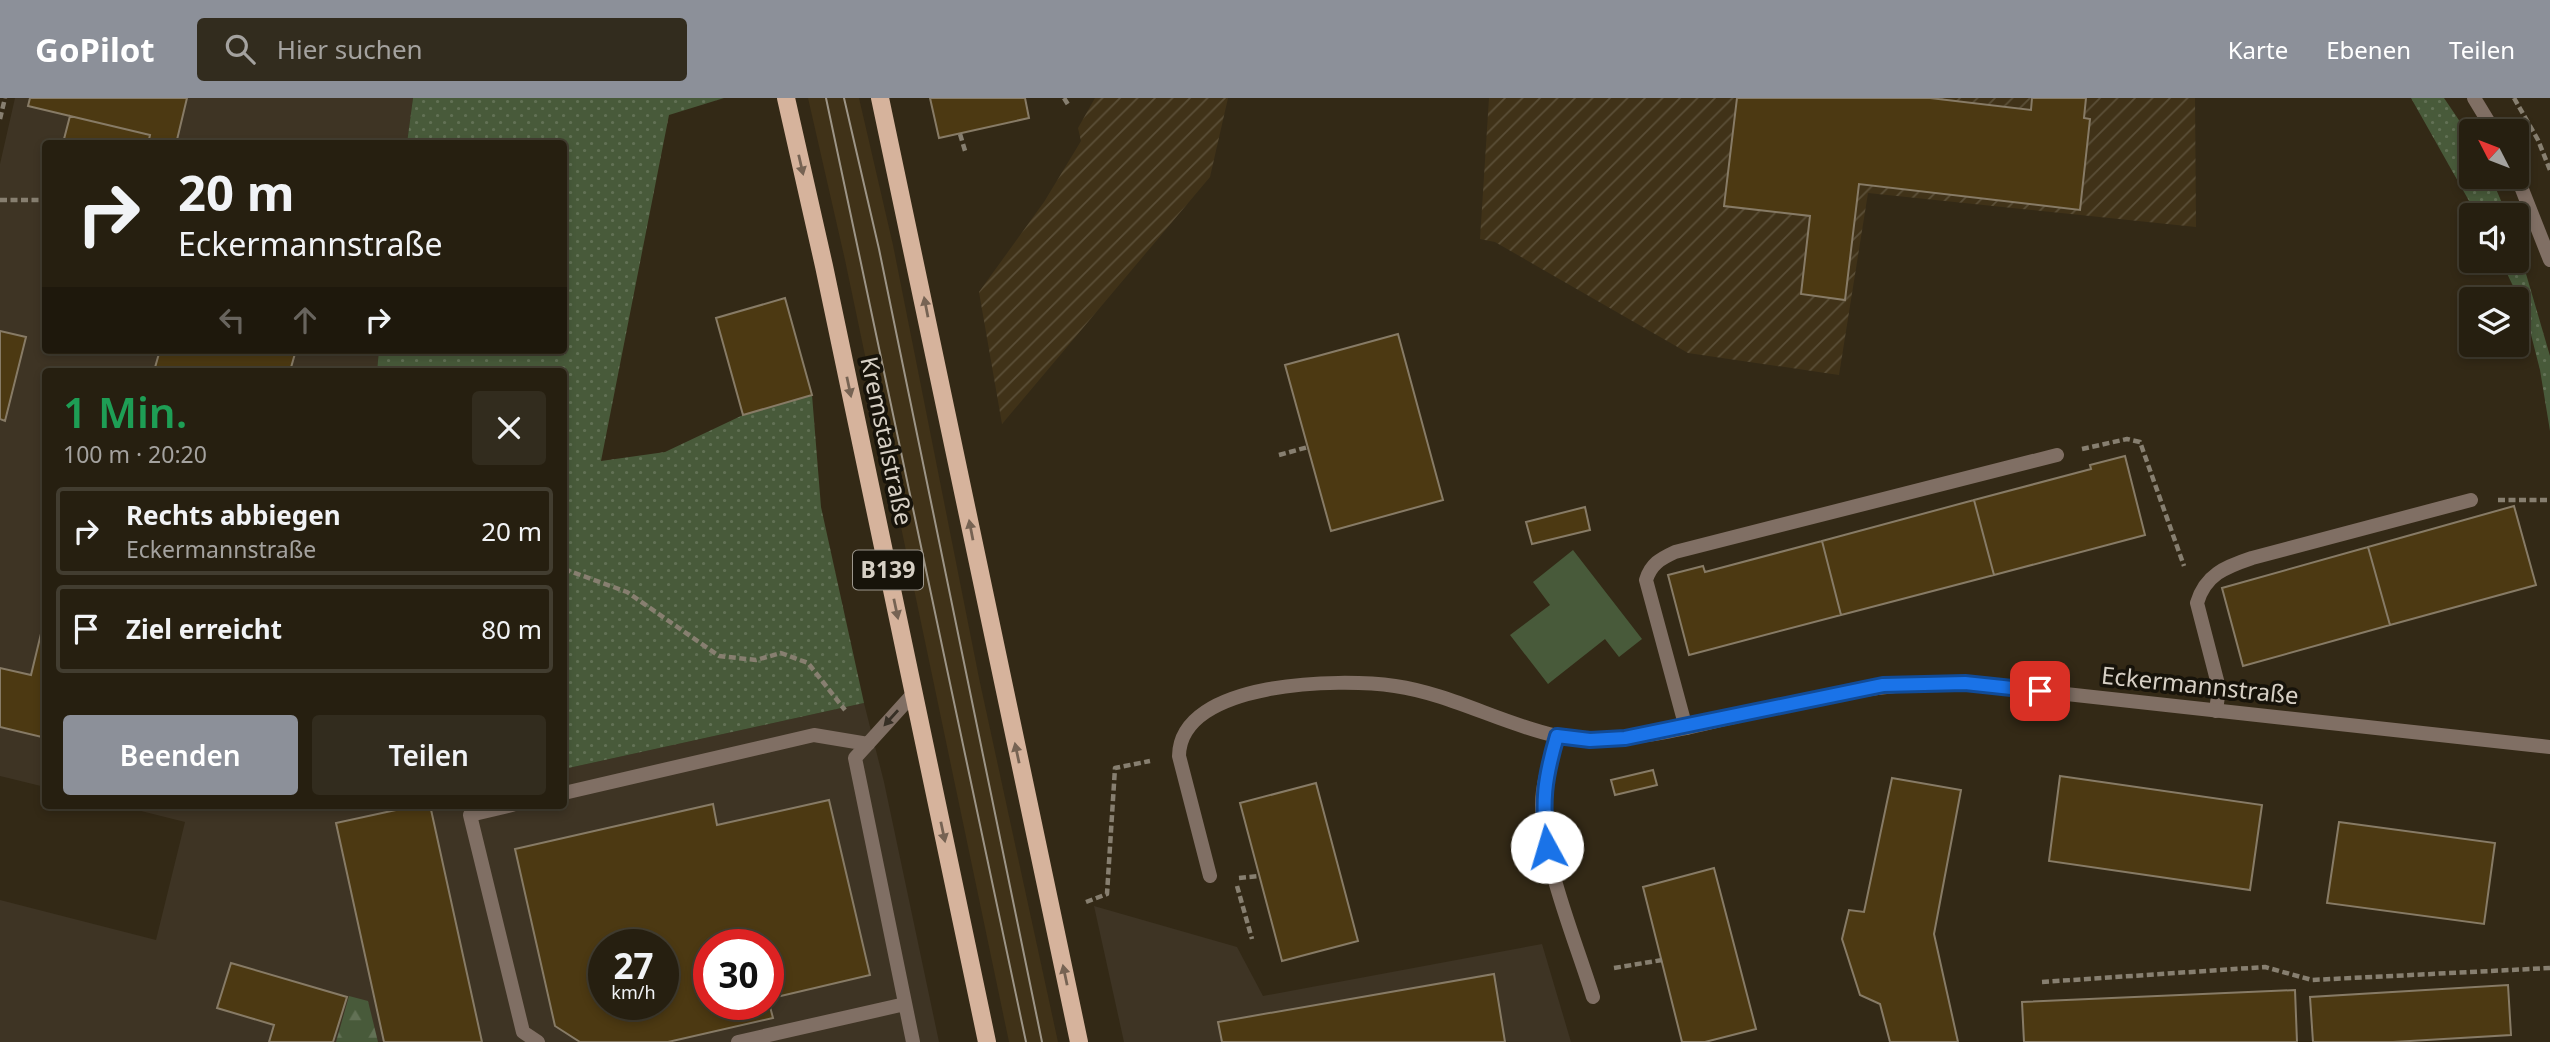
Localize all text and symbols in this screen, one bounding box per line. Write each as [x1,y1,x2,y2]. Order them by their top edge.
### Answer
search box [197,18,687,81]
text: GoPilot [35,27,155,72]
icon: search [221,30,259,68]
text: Hier suchen [277,31,423,67]
text: Karte [2228,33,2288,66]
text: Ebenen [2326,33,2411,66]
text: Teilen [2449,33,2515,66]
north arrow [2459,119,2529,189]
map controls [2459,119,2529,357]
one-way arrow [796,154,807,176]
text: 20 m [178,159,295,225]
icon: right [63,168,154,259]
button: sound [2459,203,2529,273]
text: Eckermannstraße [178,222,443,265]
button: layers [2459,287,2529,357]
one-way arrow [920,296,931,318]
icon: left [213,301,251,339]
icon: ahead [286,301,324,339]
icon: right [359,301,397,339]
street label: Kremstalstraße [853,353,921,528]
one-way arrow [844,376,855,398]
text: 1 Min. [63,383,187,440]
button: close [472,391,546,465]
text: 100 m · 20:20 [63,438,207,470]
text: Rechts abbiegen [126,497,341,533]
icon: right [67,512,105,550]
text: 20 m [481,513,542,549]
one-way arrow [965,519,976,541]
text: Eckermannstraße [126,533,316,565]
road number: B139 [853,550,923,590]
one-way arrow [891,598,902,620]
icon: arrive [67,610,105,648]
text: Ziel erreicht [126,611,282,647]
text: 80 m [481,611,542,647]
street label: Eckermannstraße [2100,658,2301,711]
pin [2010,661,2070,721]
icon: arrive [2021,672,2059,710]
one-way arrow [883,709,899,727]
button: Beenden [63,715,298,795]
button: Teilen [312,715,546,795]
one-way arrow [1012,742,1023,764]
position arrow [1510,810,1584,884]
one-way arrow [937,821,948,843]
speed limit sign: 30 [693,929,784,1020]
text: 27 [613,942,654,989]
one-way arrow [1059,964,1070,986]
text: km/h [611,980,656,1004]

